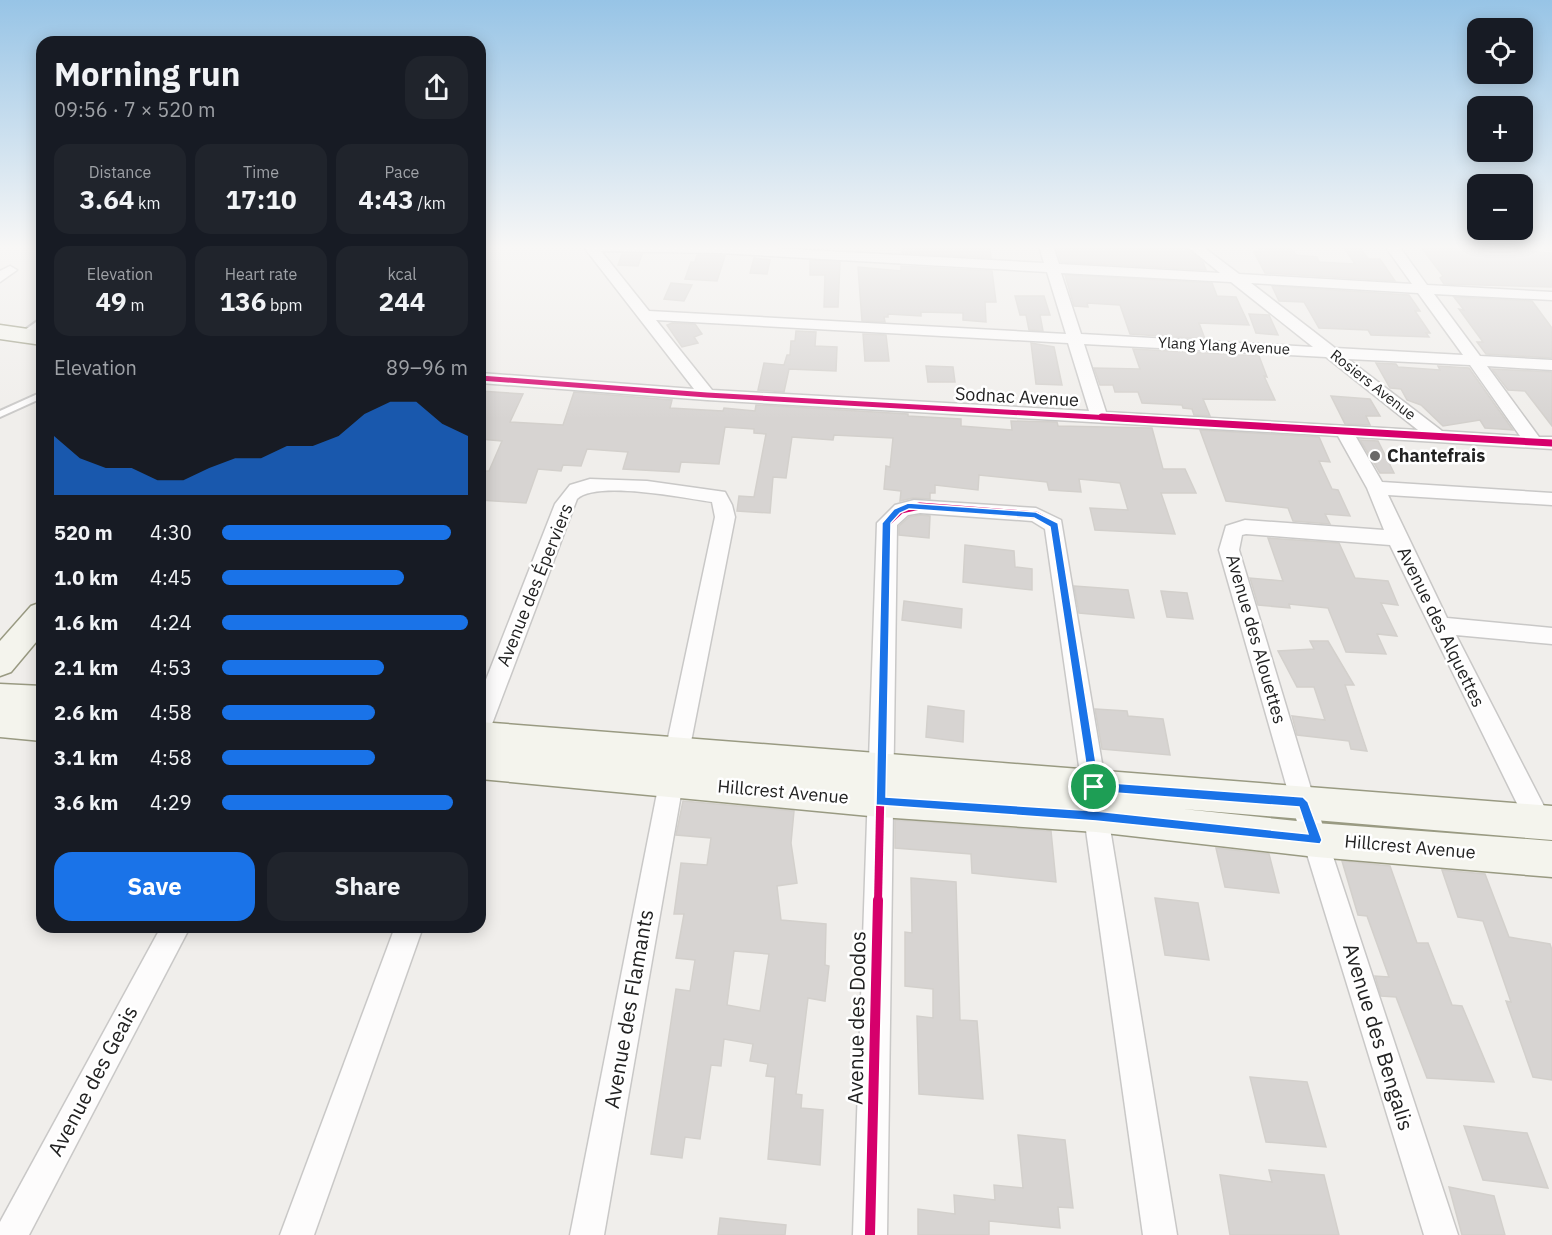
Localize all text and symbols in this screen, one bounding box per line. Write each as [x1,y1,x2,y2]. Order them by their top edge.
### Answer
map controls [1467,18,1533,240]
button: locate [1467,18,1533,84]
text: Morning run [54,52,240,95]
button: share [405,56,468,119]
text: 09:56 · 7 × 520 m [54,96,215,123]
button: + [1467,96,1533,162]
text: Distance [89,162,151,182]
text: Time [243,162,279,182]
text: Pace [385,162,419,182]
button: − [1467,174,1533,240]
text: 3.64 [79,182,134,216]
text: 17:10 [226,182,296,216]
text: 4:43 [358,182,414,216]
text: km [134,193,161,213]
text: /km [414,193,446,213]
text: Elevation [87,264,153,284]
text: Heart rate [225,264,297,284]
text: kcal [387,264,417,284]
text: 49 [96,284,127,318]
text: 136 [219,284,266,318]
text: 244 [379,284,425,318]
text: m [127,295,144,315]
text: bpm [266,295,303,315]
street label: Ylang Ylang Avenue [1158,333,1290,358]
street label: Rosiers Avenue [1327,345,1420,424]
text: Elevation [54,354,137,381]
text: 89–96 m [386,354,468,381]
street label: Sodnac Avenue [954,382,1080,411]
place label: Chantefrais [1387,444,1485,467]
marker: Chantefrais [1368,449,1382,463]
street label: Avenue des Éperviers [491,500,578,670]
text: 520 m [54,519,113,546]
text: 4:30 [150,519,192,546]
street label: Avenue des Alquettes [1393,543,1490,711]
street label: Avenue des Alouettes [1221,551,1292,726]
text: 1.0 km [54,564,118,591]
text: 4:45 [150,564,192,591]
text: 1.6 km [54,609,118,636]
text: 4:24 [150,609,192,636]
text: 2.1 km [54,654,118,681]
text: 4:53 [150,654,192,681]
text: 2.6 km [54,699,118,726]
text: 4:58 [150,699,192,726]
text: 3.1 km [54,744,118,771]
text: 4:58 [150,744,192,771]
pin [1068,761,1119,812]
icon: arrive [1077,770,1110,803]
street label: Hillcrest Avenue [716,774,850,809]
text: 3.6 km [54,789,118,816]
text: 4:29 [150,789,192,816]
street label: Hillcrest Avenue [1343,829,1477,864]
button: Save [54,852,255,921]
button: Share [267,852,468,921]
street label: Avenue des Flamants [597,907,659,1111]
street label: Avenue des Dodos [840,931,872,1105]
street label: Avenue des Bengalis [1337,940,1421,1134]
street label: Avenue des Geais [41,1000,144,1161]

